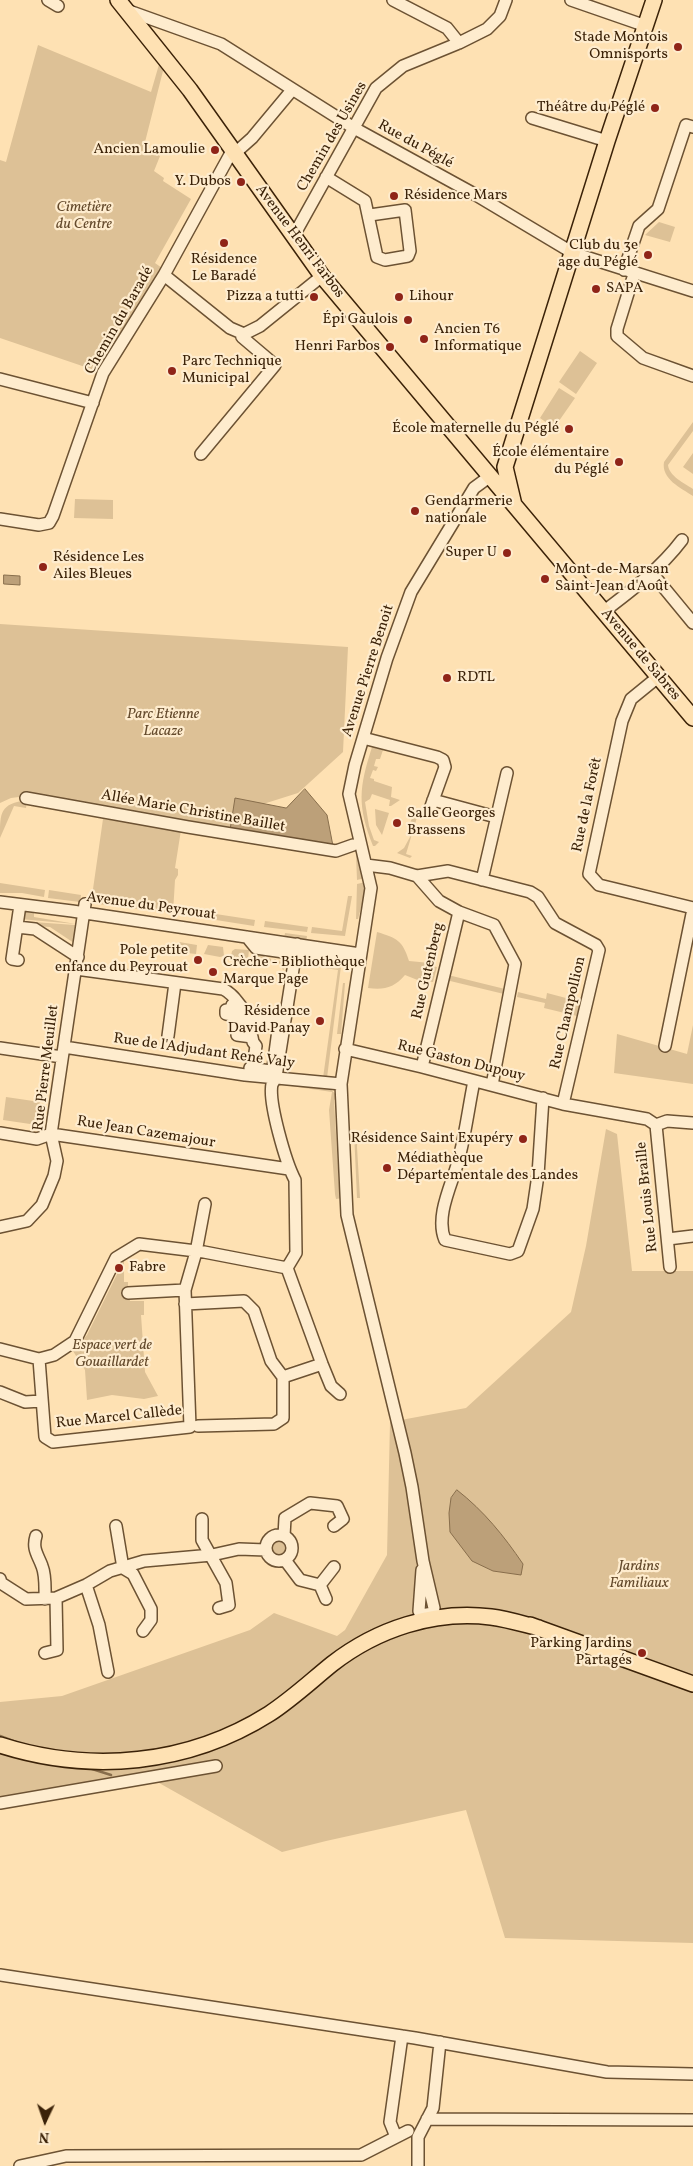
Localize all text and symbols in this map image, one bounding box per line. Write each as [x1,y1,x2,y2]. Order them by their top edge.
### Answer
place label: Stade Montois Omnisports [574,29,668,64]
marker: Stade Montois Omnisports [672,41,684,53]
street label: Chemin des Usines [294,79,372,195]
place label: Théâtre du Péglé [537,99,645,117]
marker: Théâtre du Péglé [649,102,661,114]
street label: Rue du Péglé [374,117,456,173]
place label: Ancien Lamoulie [94,141,205,159]
marker: Ancien Lamoulie [209,144,221,156]
place label: Y. Dubos [174,173,231,191]
marker: Y. Dubos [235,176,247,188]
street label: Avenue Henri Farbos [251,182,347,302]
place label: Résidence Mars [404,187,507,205]
marker: Résidence Mars [388,190,400,202]
park label: Cimetière du Centre [56,199,112,234]
marker: Résidence Le Baradé [218,237,230,249]
place label: Club du 3e age du Péglé [558,237,638,272]
marker: Club du 3e age du Péglé [642,249,654,261]
place label: Résidence Le Baradé [191,251,257,286]
street label: Chemin du Baradé [82,264,158,378]
place label: SAPA [606,280,643,298]
marker: SAPA [590,283,602,295]
place label: Pizza a tutti [226,288,304,306]
place label: Lihour [409,288,454,306]
marker: Pizza a tutti [308,291,320,303]
marker: Lihour [393,291,405,303]
place label: Épi Gaulois [323,311,398,329]
marker: Épi Gaulois [402,314,414,326]
place label: Ancien T6 Informatique [434,321,522,356]
marker: Ancien T6 Informatique [418,333,430,345]
place label: Henri Farbos [295,338,380,356]
marker: Henri Farbos [384,341,396,353]
place label: Parc Technique Municipal [182,353,282,388]
marker: Parc Technique Municipal [166,365,178,377]
place label: École maternelle du Péglé [392,420,559,438]
marker: École maternelle du Péglé [563,423,575,435]
place label: École élémentaire du Péglé [492,444,609,479]
marker: École élémentaire du Péglé [613,456,625,468]
place label: Gendarmerie nationale [425,493,513,528]
marker: Gendarmerie nationale [409,505,421,517]
place label: Super U [445,544,497,562]
marker: Super U [501,547,513,559]
place label: Résidence Les Ailes Bleues [53,549,144,584]
marker: Résidence Les Ailes Bleues [37,561,49,573]
place label: Mont-de-Marsan Saint-Jean d'Août [555,561,669,596]
marker: Mont-de-Marsan Saint-Jean d'Août [539,573,551,585]
street label: Avenue Pierre Benoit [339,602,399,740]
street label: Avenue de Sabres [596,605,684,705]
place label: RDTL [457,669,495,687]
marker: RDTL [441,672,453,684]
park label: Parc Etienne Lacaze [127,706,199,741]
street label: Rue de la Forêt [569,756,607,854]
street label: Allée Marie Christine Baillet [100,787,286,837]
place label: Salle Georges Brassens [407,805,495,840]
marker: Salle Georges Brassens [391,817,403,829]
street label: Avenue du Peyrouat [85,889,217,925]
street label: Rue Gutenberg [409,921,449,1021]
place label: Pole petite enfance du Peyrouat [55,942,188,977]
marker: Pole petite enfance du Peyrouat [192,954,204,966]
place label: Crèche - Bibliothèque Marque Page [223,954,365,989]
street label: Rue Champollion [547,955,591,1071]
marker: Crèche - Bibliothèque Marque Page [207,966,219,978]
place label: Résidence David Panay [228,1003,310,1038]
street label: Rue Pierre Meuillet [30,1004,64,1132]
marker: Résidence David Panay [314,1015,326,1027]
street label: Rue de l'Adjudant René Valy [112,1030,296,1074]
street label: Rue Gaston Dupouy [395,1037,527,1087]
street label: Rue Jean Cazemajour [76,1113,216,1153]
place label: Résidence Saint Exupéry [351,1130,513,1148]
marker: Résidence Saint Exupéry [517,1133,529,1145]
street label: Rue Louis Braille [633,1141,663,1253]
place label: Médiathèque Départementale des Landes [397,1150,578,1185]
marker: Médiathèque Départementale des Landes [381,1162,393,1174]
place label: Fabre [129,1259,166,1277]
marker: Fabre [113,1262,125,1274]
park label: Espace vert de Gouaillardet [72,1337,152,1372]
street label: Rue Marcel Callède [55,1402,183,1434]
park label: Jardins Familiaux [609,1558,669,1593]
place label: Parking Jardins Partagés [530,1635,632,1670]
marker: Parking Jardins Partagés [636,1647,648,1659]
north arrow [20,2096,70,2146]
text: N [39,2127,50,2146]

